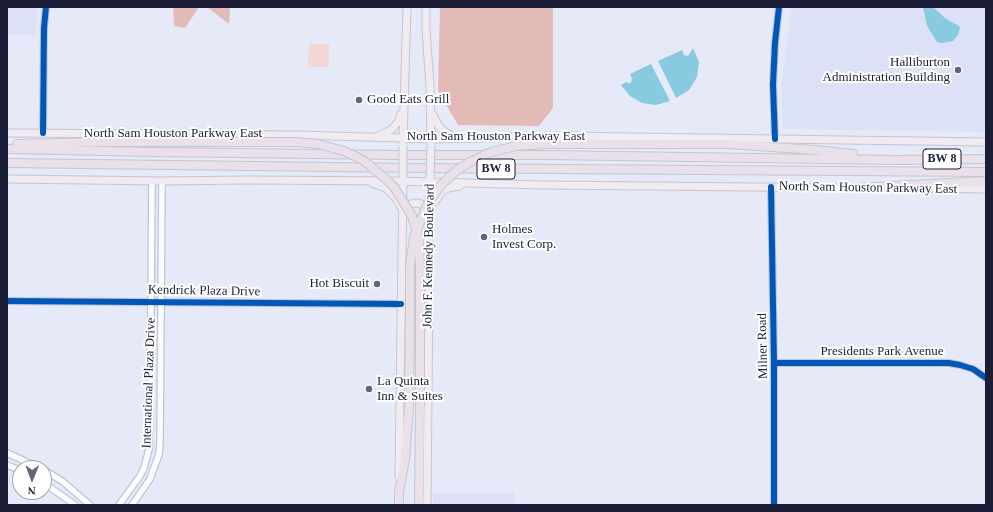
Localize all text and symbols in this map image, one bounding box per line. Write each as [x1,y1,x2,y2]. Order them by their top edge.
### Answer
place label: Halliburton Administration Building [823,55,950,86]
marker: Halliburton Administration Building [953,65,963,75]
place label: Good Eats Grill [367,92,449,108]
marker: Good Eats Grill [354,95,364,105]
street label: North Sam Houston Parkway East [84,126,262,142]
street label: North Sam Houston Parkway East [407,129,585,145]
road number: BW 8 [923,149,961,169]
road number: BW 8 [477,159,515,179]
street label: North Sam Houston Parkway East [779,179,957,197]
street label: John F. Kennedy Boulevard [420,183,438,329]
place label: Holmes Invest Corp. [492,222,556,253]
marker: Holmes Invest Corp. [479,232,489,242]
place label: Hot Biscuit [309,276,369,292]
marker: Hot Biscuit [372,279,382,289]
street label: Kendrick Plaza Drive [148,282,260,300]
street label: Milner Road [755,313,771,379]
street label: International Plaza Drive [139,317,159,449]
street label: Presidents Park Avenue [820,344,944,360]
place label: La Quinta Inn & Suites [377,374,443,405]
marker: La Quinta Inn & Suites [364,384,374,394]
north arrow [12,460,52,500]
text: N [28,485,36,497]

